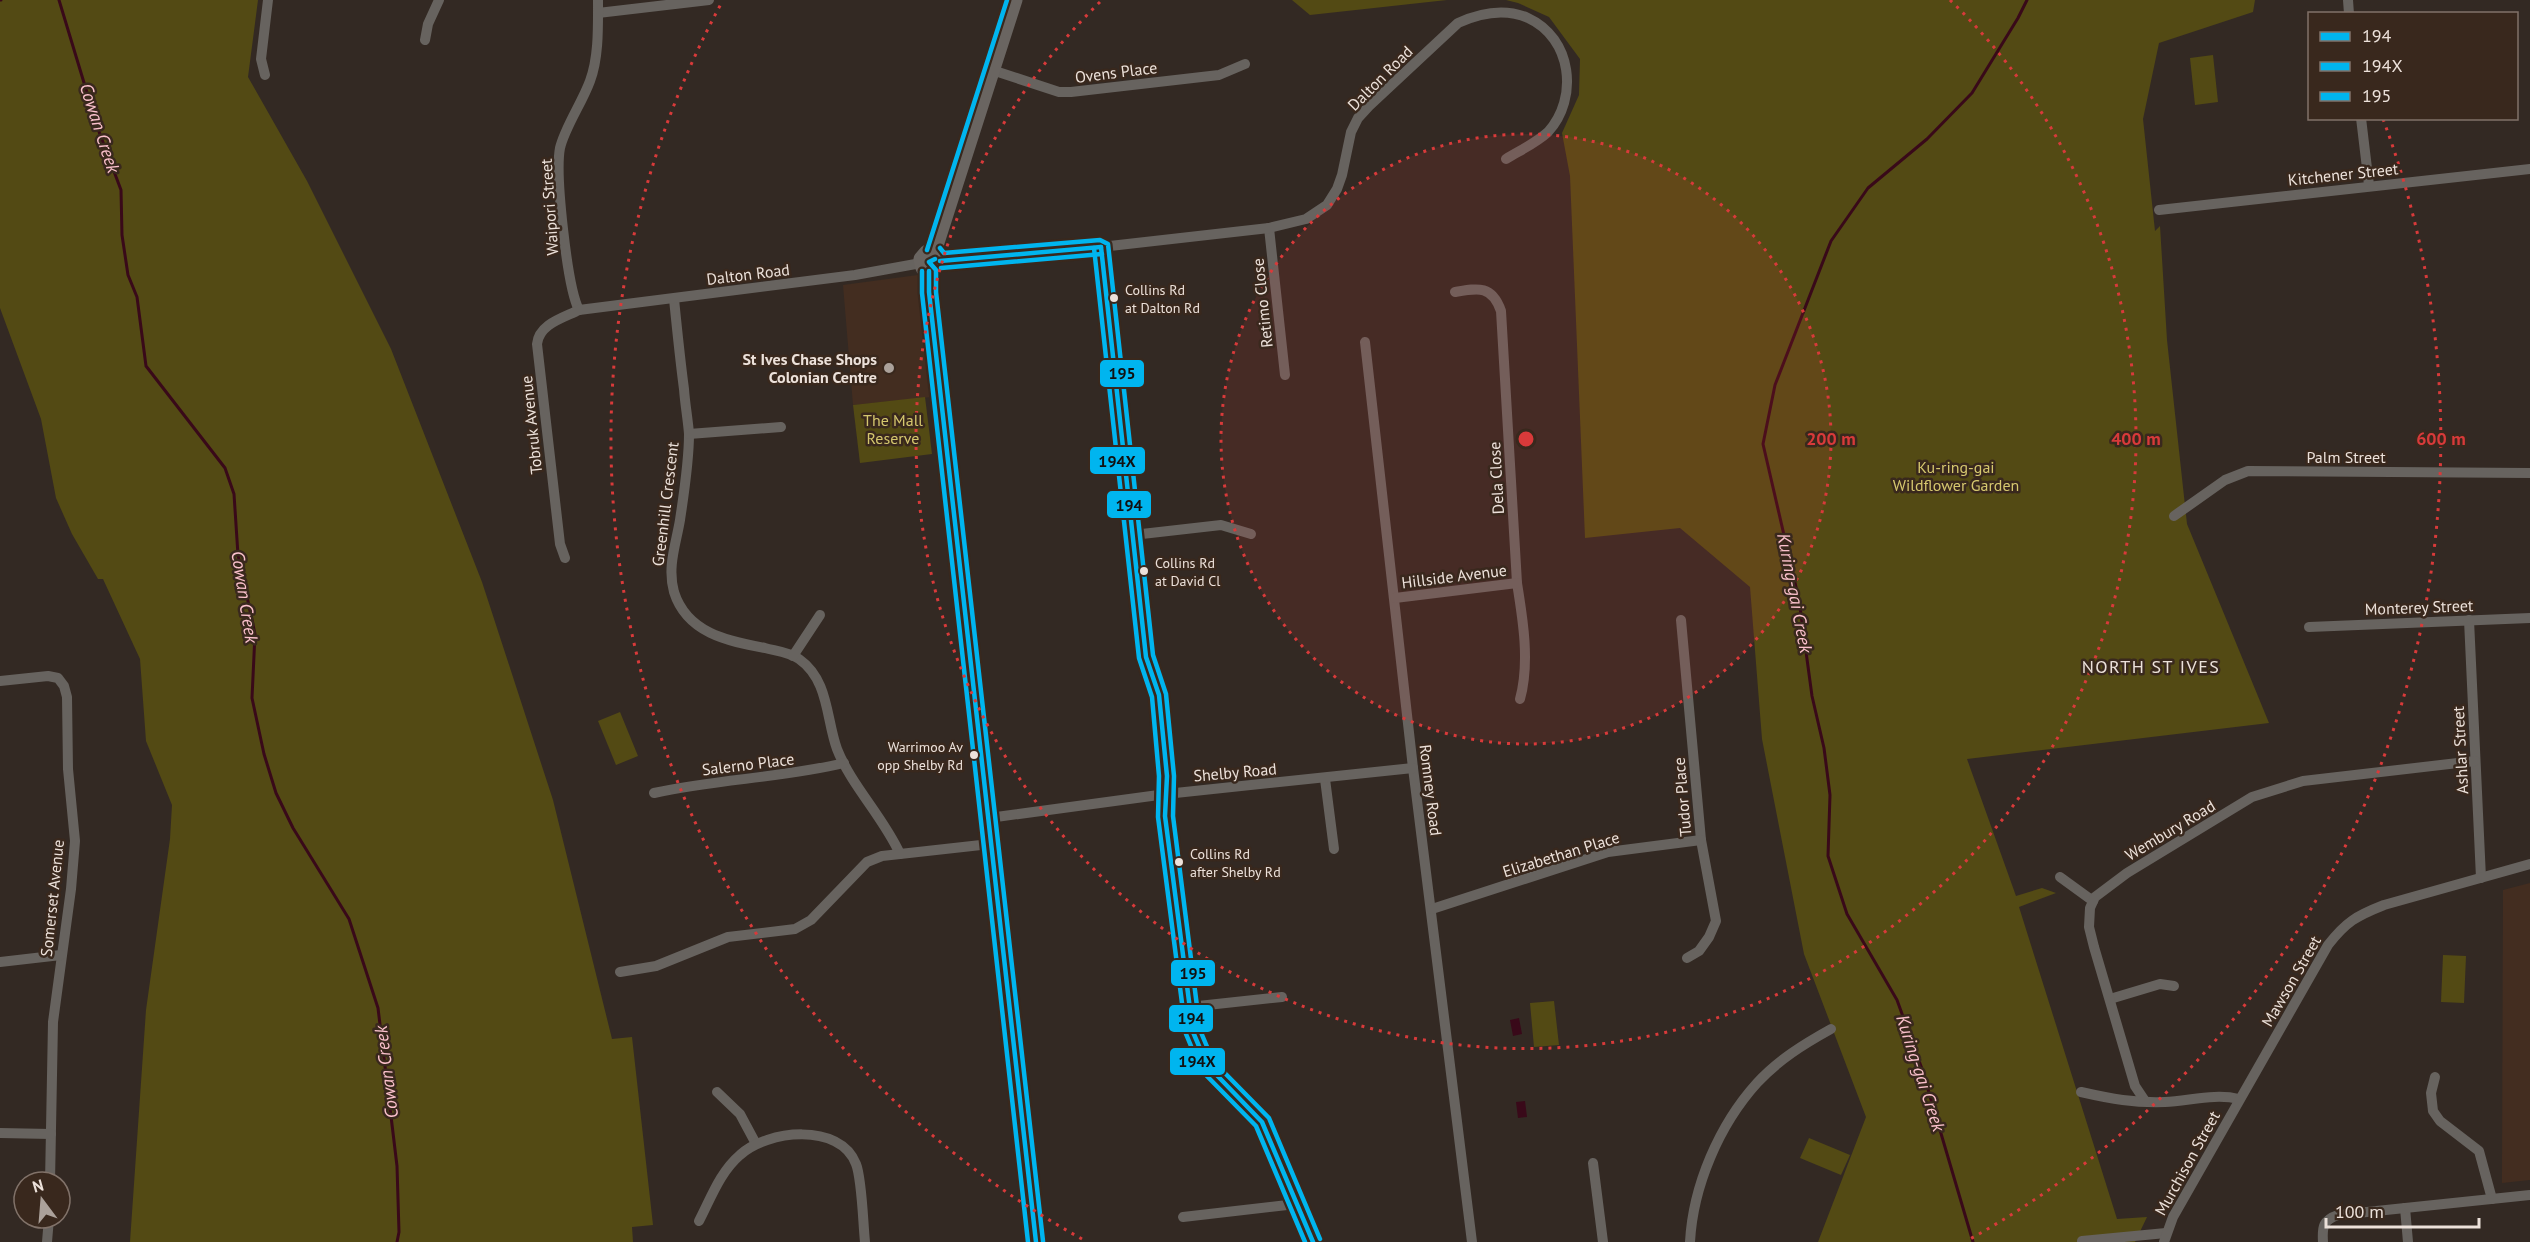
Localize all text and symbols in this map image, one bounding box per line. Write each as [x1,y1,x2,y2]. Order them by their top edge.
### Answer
legend [2308,12,2518,120]
text: 194 [2362,24,2392,47]
street label: Dalton Road [1343,41,1417,115]
text: 194X [2362,54,2403,77]
street label: Ovens Place [1074,57,1158,87]
water label: Cowan Creek [75,80,126,177]
text: 195 [2362,84,2391,107]
street label: Waipori Street [536,157,562,256]
street label: Kitchener Street [2287,158,2400,190]
street label: Retimo Close [1247,257,1277,349]
street label: Dalton Road [705,259,791,289]
place label: Collins Rd at Dalton Rd [1125,281,1200,317]
marker: Collins Rd at Dalton Rd [1108,292,1120,304]
place label: St Ives Chase Shops Colonian Centre [742,349,877,387]
line badge: 195 [1099,359,1145,388]
marker: St Ives Chase Shops Colonian Centre [882,361,896,375]
text: 195 [1108,363,1136,383]
street label: Tobruk Avenue [516,375,546,475]
park label: The Mall Reserve [863,410,923,448]
text: 200 m [1806,427,1856,450]
text: 400 m [2111,427,2161,450]
text: 600 m [2416,427,2466,450]
centre of rings [1516,429,1536,449]
street label: Greenhill Crescent [647,440,683,567]
street label: Dela Close [1484,441,1508,515]
line badge: 194X [1089,446,1146,475]
street label: Palm Street [2306,447,2386,467]
text: 194X [1098,451,1136,471]
park label: Ku-ring-gai Wildflower Garden [1893,457,2019,495]
line badge: 194 [1106,490,1152,519]
text: 194 [1115,495,1143,515]
water label: Kuring-gai Creek [1772,531,1818,656]
water label: Cowan Creek [226,549,264,646]
place label: Collins Rd at David Cl [1155,554,1220,590]
street label: Hillside Avenue [1400,560,1508,592]
marker: Collins Rd at David Cl [1138,565,1150,577]
street label: Monterey Street [2364,595,2474,619]
district label: NORTH ST IVES [2082,655,2220,678]
street label: Ashlar Street [2448,705,2472,794]
place label: Warrimoo Av opp Shelby Rd [877,738,963,774]
street label: Romney Road [1415,743,1447,837]
street label: Salerno Place [701,748,795,780]
marker: Warrimoo Av opp Shelby Rd [968,749,980,761]
street label: Tudor Place [1669,757,1695,837]
street label: Shelby Road [1193,758,1277,786]
street label: Wembury Road [2121,795,2219,865]
street label: Elizabethan Place [1500,827,1622,881]
street label: Somerset Avenue [36,838,68,958]
place label: Collins Rd after Shelby Rd [1190,845,1281,881]
marker: Collins Rd after Shelby Rd [1173,856,1185,868]
street label: Mawson Street [2257,932,2325,1030]
line badge: 195 [1170,959,1216,987]
text: 195 [1179,963,1207,983]
line badge: 194 [1168,1004,1214,1033]
text: 194 [1177,1008,1205,1028]
water label: Kuring-gai Creek [1891,1012,1951,1135]
water label: Cowan Creek [369,1023,403,1120]
line badge: 194X [1169,1047,1226,1076]
text: 194X [1178,1051,1216,1071]
street label: Murchison Street [2150,1107,2224,1219]
north arrow [12,1170,72,1230]
text: N [30,1175,46,1197]
scale bar [2326,1191,2479,1229]
text: 100 m [2335,1200,2384,1223]

